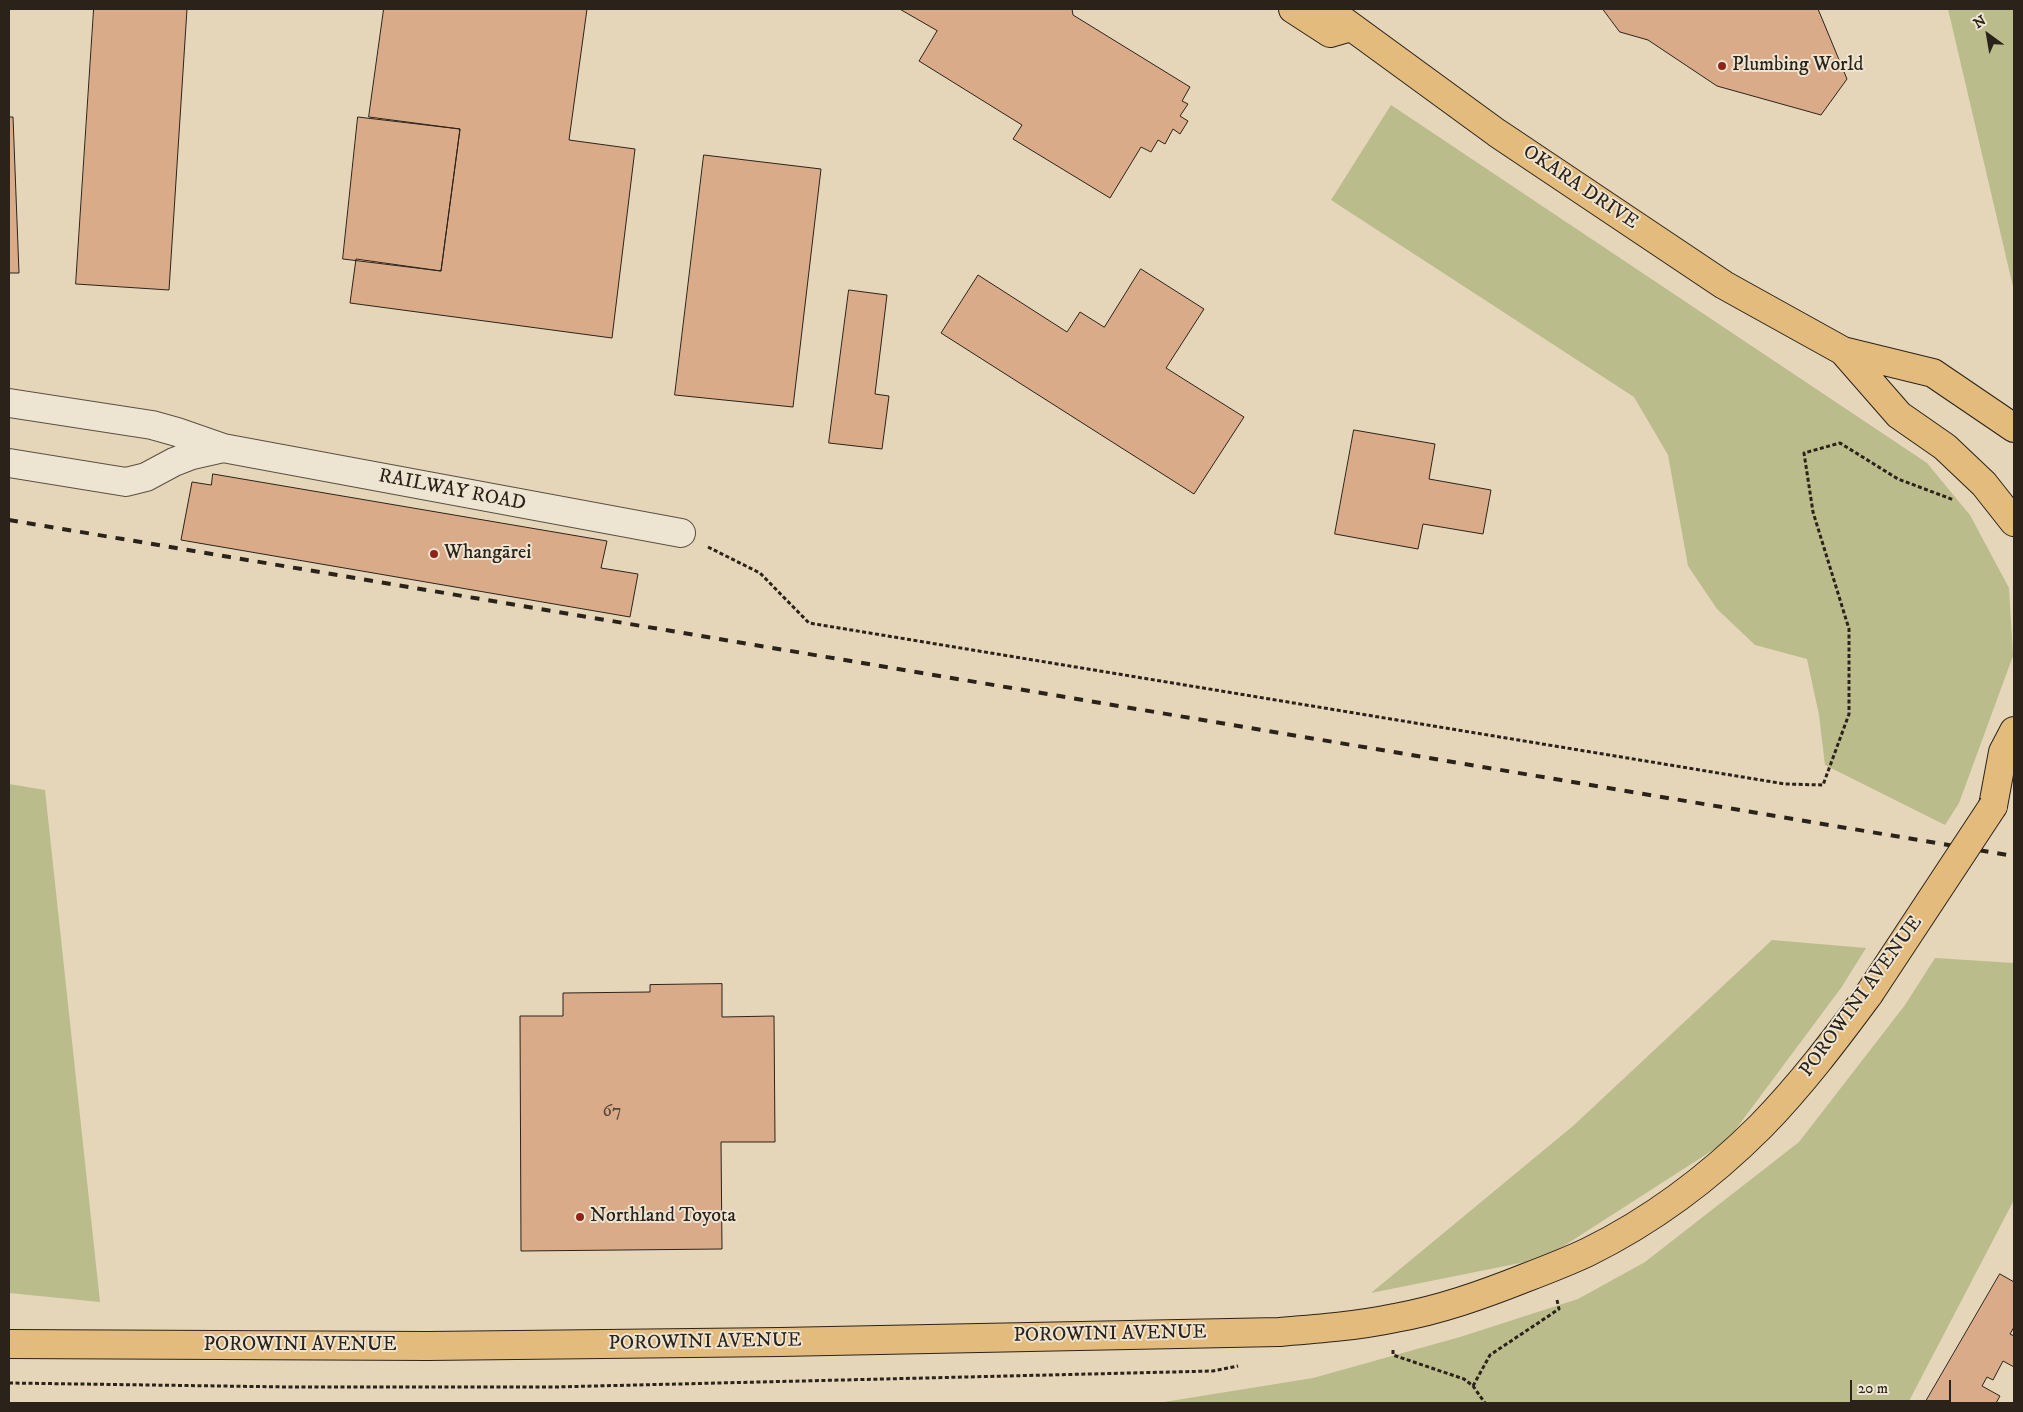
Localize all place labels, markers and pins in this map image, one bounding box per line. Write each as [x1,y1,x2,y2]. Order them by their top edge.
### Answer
place label: Plumbing World [1732,54,1863,78]
marker: Plumbing World [1716,60,1728,72]
place label: Whangārei [444,542,531,566]
marker: Whangārei [428,548,440,560]
place label: Northland Toyota [590,1205,736,1229]
marker: Northland Toyota [574,1211,586,1223]

